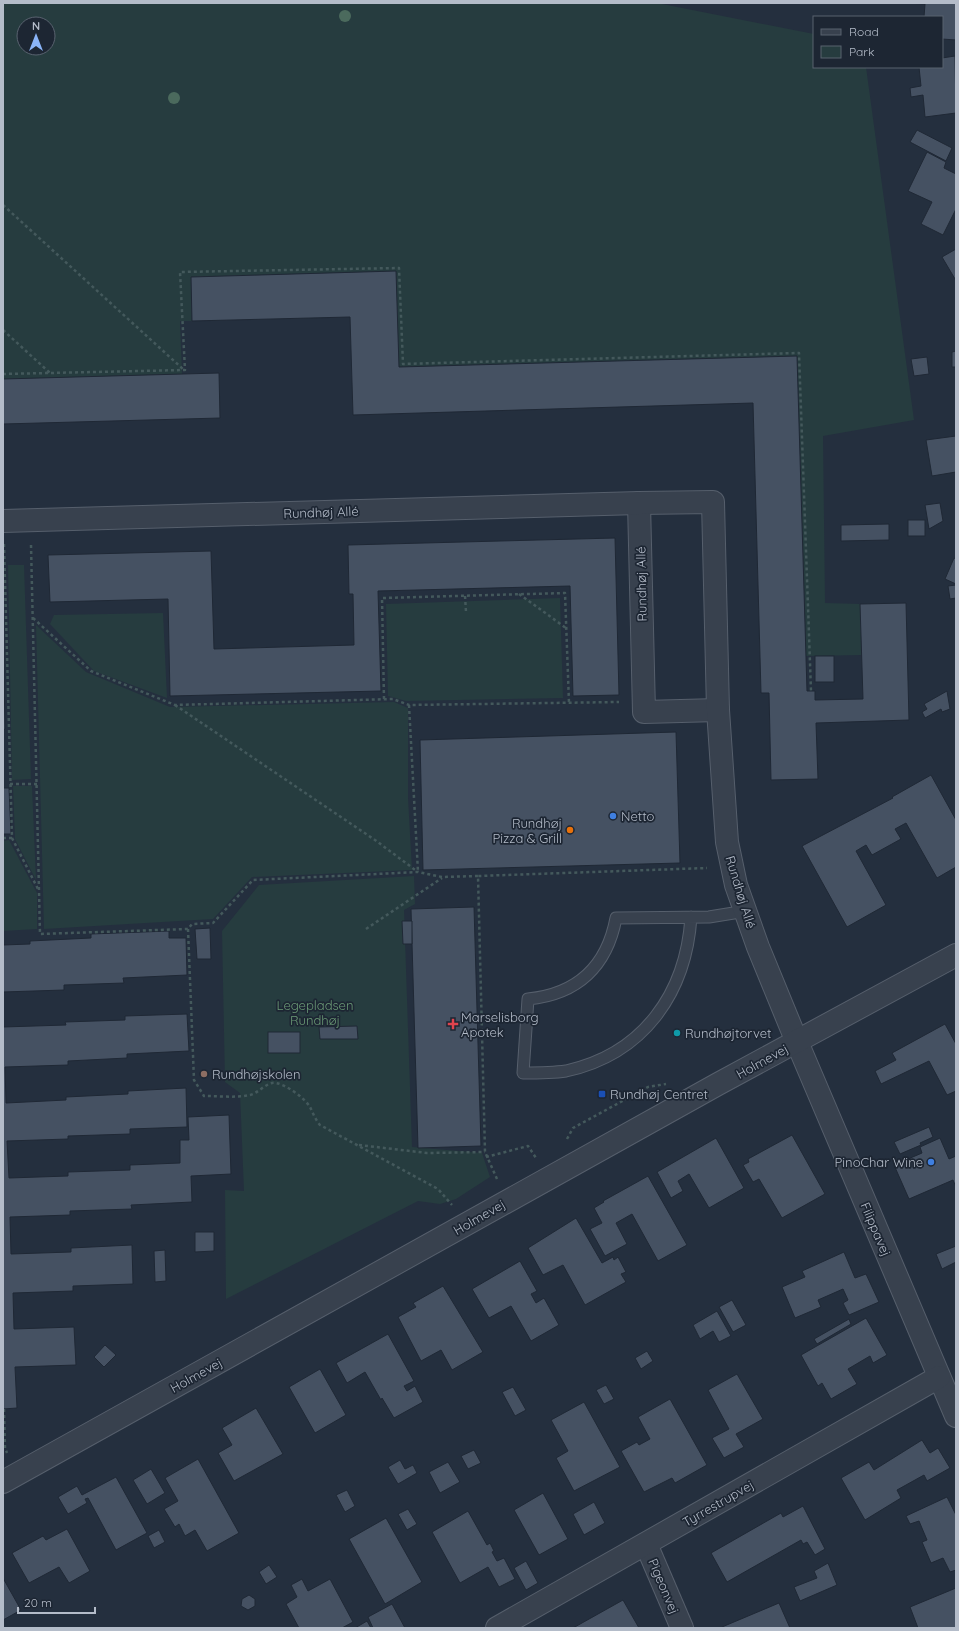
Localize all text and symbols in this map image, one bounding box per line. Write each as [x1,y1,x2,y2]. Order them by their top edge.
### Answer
north arrow [16,16,56,56]
legend [813,16,943,68]
text: N [32,19,40,33]
text: Road [849,24,879,39]
text: Park [849,44,874,59]
street label: Rundhøj Allé [283,503,359,521]
street label: Rundhøj Allé [632,546,650,622]
place label: Netto [621,808,655,824]
marker: Netto [608,811,618,821]
place label: Rundhøj Pizza & Grill [492,815,562,846]
marker: Rundhøj Pizza & Grill [565,825,575,835]
street label: Rundhøj Allé [722,854,760,930]
park label: Legepladsen Rundhøj [277,997,353,1028]
place label: Marselisborg Apotek [461,1009,539,1040]
marker: Marselisborg Apotek [448,1019,458,1029]
place label: Rundhøjtorvet [685,1025,772,1041]
marker: Rundhøjtorvet [672,1028,682,1038]
street label: Holmevej [733,1040,791,1082]
place label: Rundhøjskolen [212,1066,300,1082]
marker: Rundhøjskolen [199,1069,209,1079]
place label: Rundhøj Centret [610,1086,708,1102]
marker: Rundhøj Centret [597,1089,607,1099]
place label: PinoChar Wine [835,1154,923,1170]
marker: PinoChar Wine [926,1157,936,1167]
street label: Holmevej [450,1196,508,1238]
street label: Filippavej [857,1200,895,1258]
street label: Holmevej [167,1354,225,1396]
street label: Tyrrestrupvej [680,1476,756,1530]
street label: Pigeonvej [645,1556,683,1616]
scale bar [18,1589,95,1615]
text: 20 m [24,1595,52,1610]

